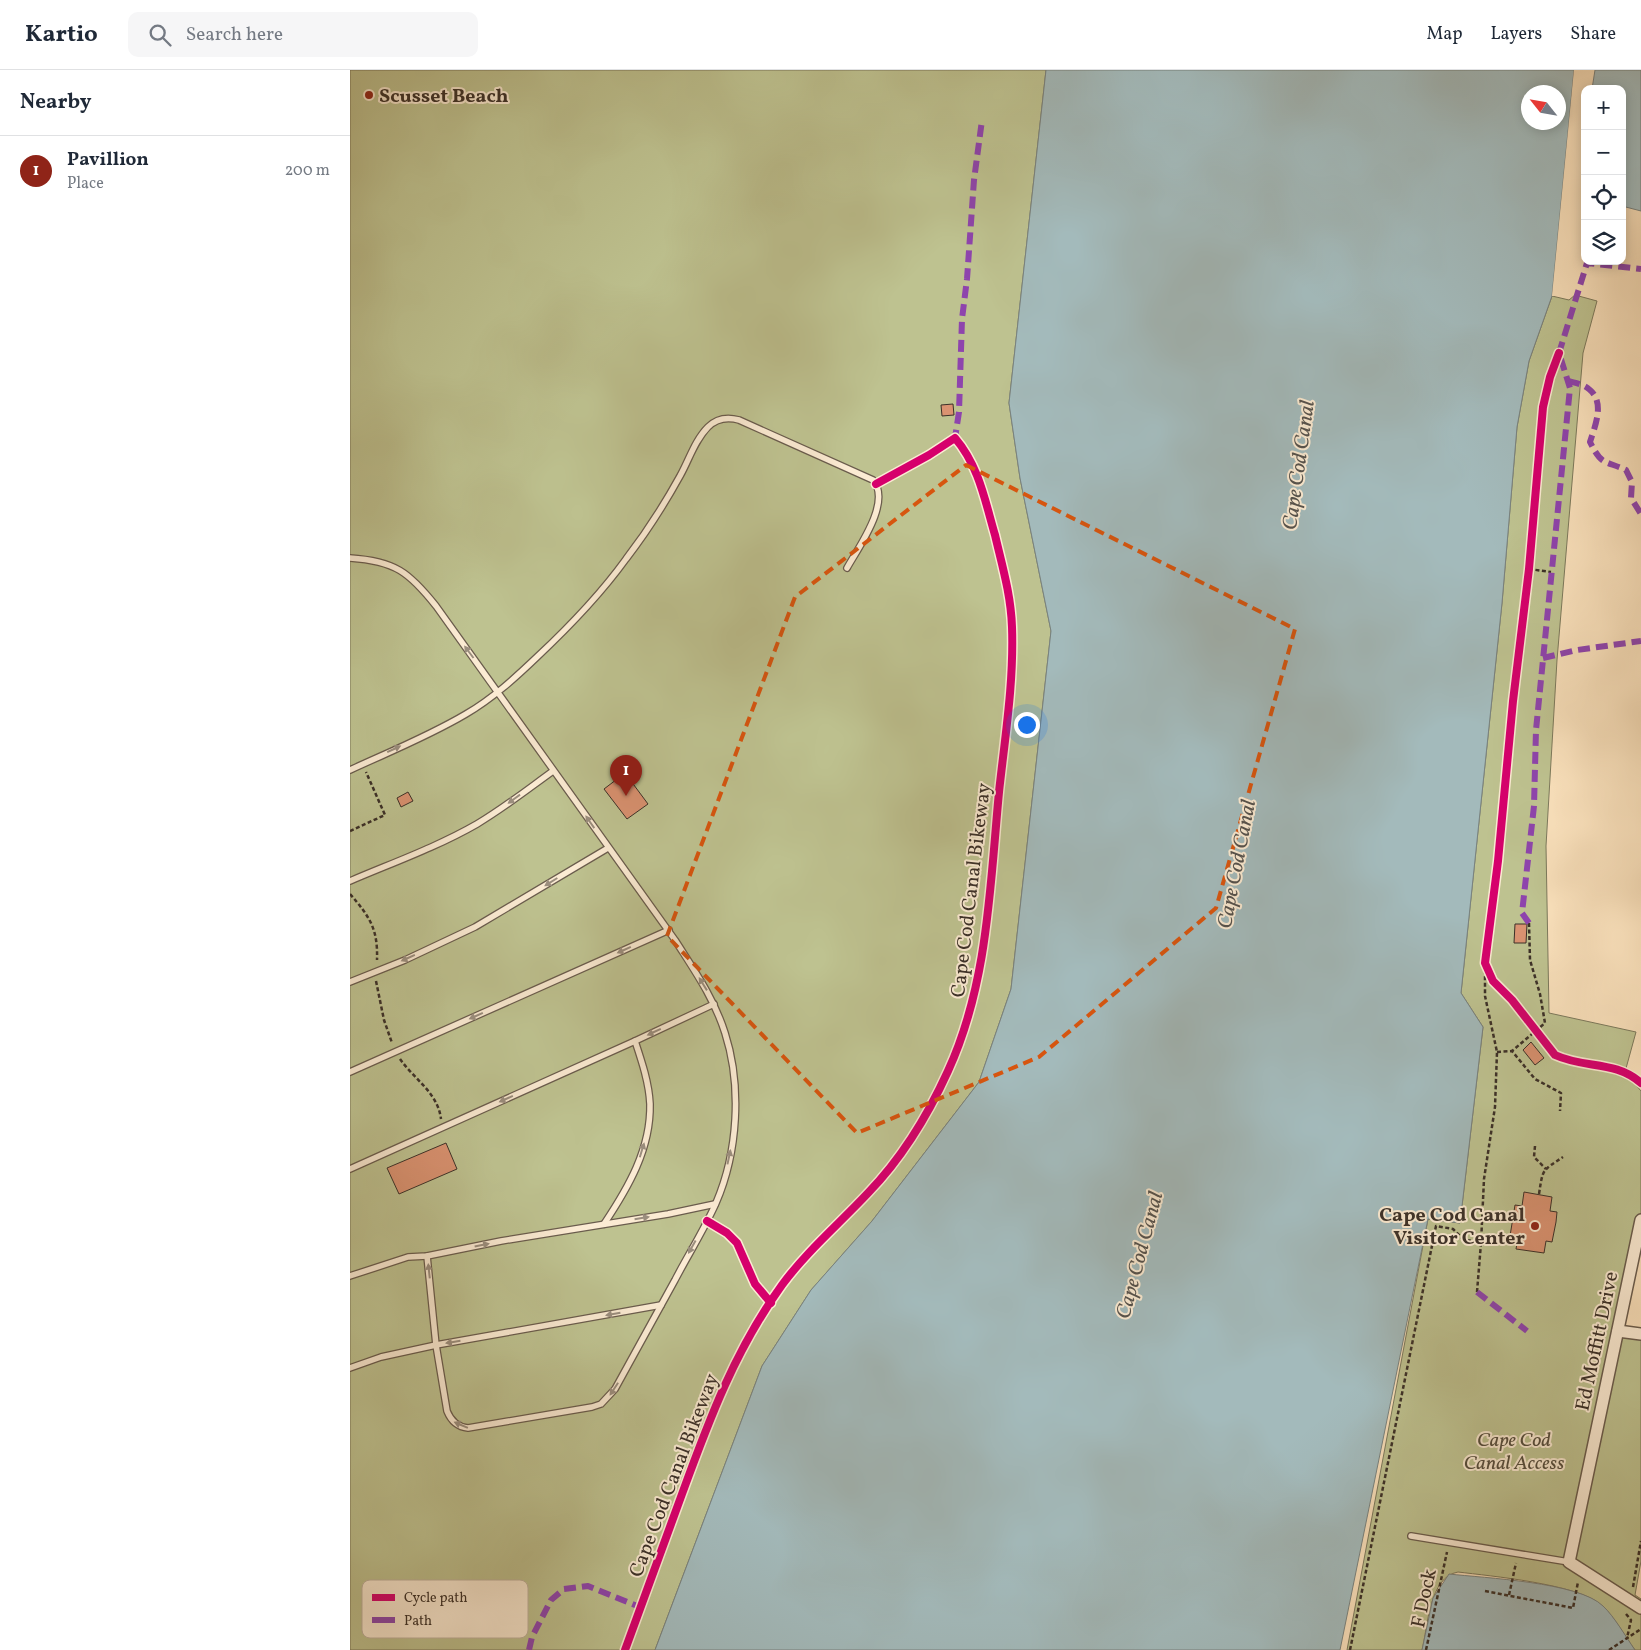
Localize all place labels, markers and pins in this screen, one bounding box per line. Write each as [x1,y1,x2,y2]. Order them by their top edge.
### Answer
place label: Scusset Beach [379,83,509,111]
marker: Scusset Beach [363,89,375,101]
pin: 1 [610,755,642,796]
place label: Cape Cod Canal Visitor Center [1379,1202,1525,1253]
marker: Cape Cod Canal Visitor Center [1529,1220,1541,1232]

